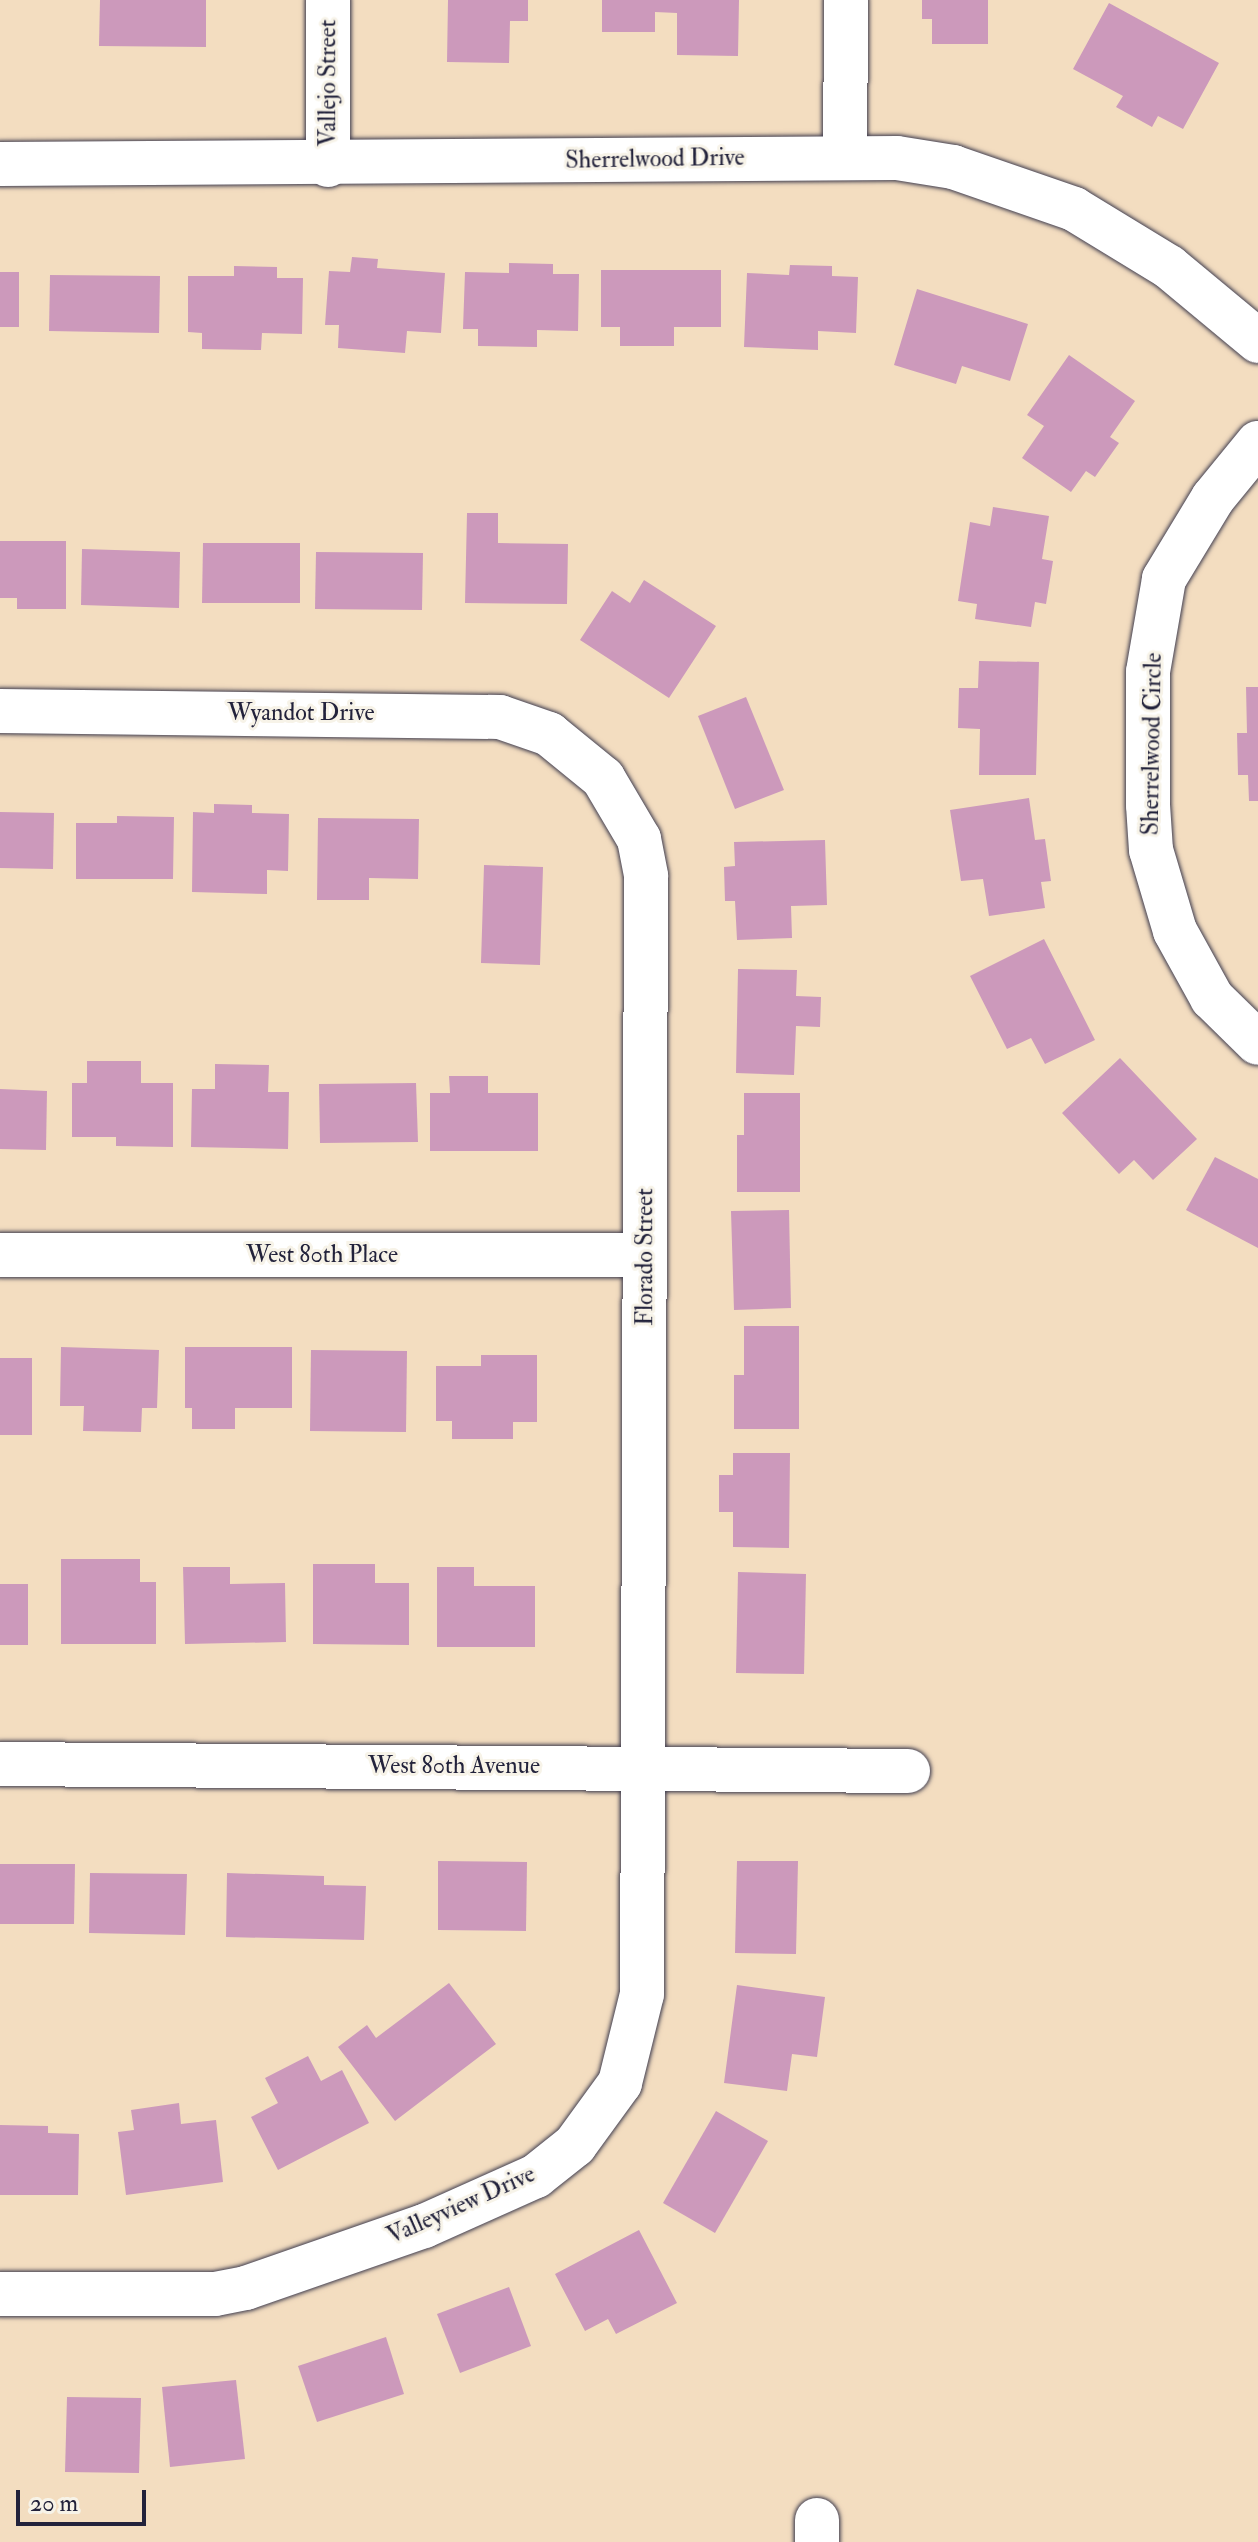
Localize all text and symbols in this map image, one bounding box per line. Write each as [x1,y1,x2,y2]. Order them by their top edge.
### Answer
street label: Vallejo Street [314,19,342,147]
street label: Sherrelwood Drive [565,143,745,175]
street label: Sherrelwood Circle [1136,652,1168,836]
street label: Wyandot Drive [227,699,375,727]
street label: Florado Street [631,1188,659,1326]
street label: West 80th Place [246,1241,398,1269]
street label: West 80th Avenue [368,1752,540,1780]
street label: Valleyview Drive [382,2159,540,2251]
scale bar [20,2474,150,2524]
text: 20 m [30,2488,78,2519]

